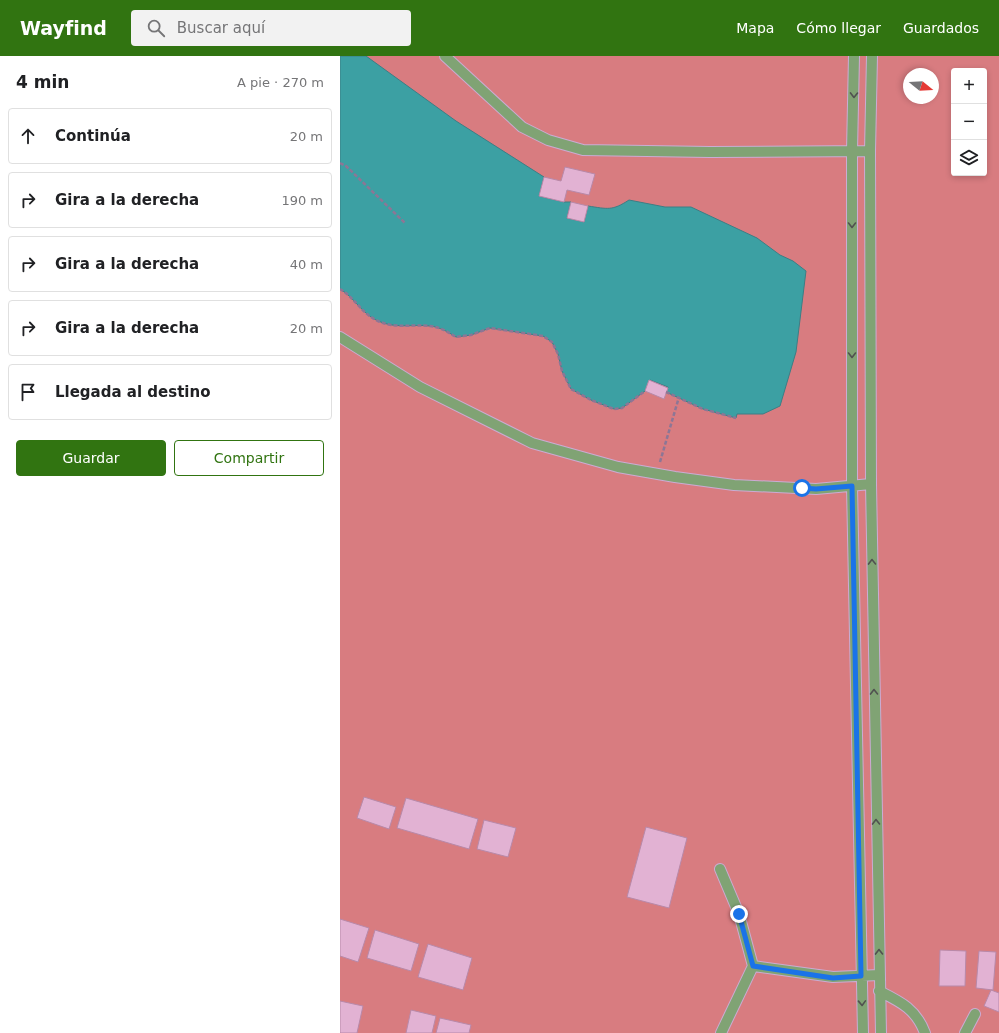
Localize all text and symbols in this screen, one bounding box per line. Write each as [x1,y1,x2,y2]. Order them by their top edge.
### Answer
search box [131,10,411,46]
text: Wayfind [20,17,107,39]
icon: search [145,17,167,39]
text: Buscar aquí [177,19,265,37]
text: Mapa [736,20,774,36]
text: Cómo llegar [796,20,881,36]
text: Guardados [903,20,979,36]
north arrow [903,68,939,104]
map controls [951,68,987,176]
button: + [951,68,987,104]
text: 4 min [16,72,69,92]
text: A pie · 270 m [237,75,324,90]
one-way arrow [849,92,858,98]
button: − [951,104,987,140]
icon: ahead [17,125,39,147]
text: Continúa [55,127,131,145]
text: 20 m [290,129,323,144]
button: layers [951,140,987,176]
icon: right [17,189,39,211]
text: Gira a la derecha [55,191,199,209]
text: 190 m [281,193,323,208]
one-way arrow [848,222,856,228]
icon: right [17,253,39,275]
text: Gira a la derecha [55,255,199,273]
text: 40 m [290,257,323,272]
icon: right [17,317,39,339]
text: Gira a la derecha [55,319,199,337]
text: 20 m [290,321,323,336]
one-way arrow [848,352,856,358]
icon: arrive [17,381,39,403]
text: Llegada al destino [55,383,210,401]
button: Guardar [16,440,166,476]
button: Compartir [174,440,324,476]
route start [793,479,811,497]
one-way arrow [868,559,876,565]
one-way arrow [870,689,878,695]
one-way arrow [872,819,881,825]
route end [730,905,748,923]
one-way arrow [874,949,883,955]
one-way arrow [858,1000,866,1006]

